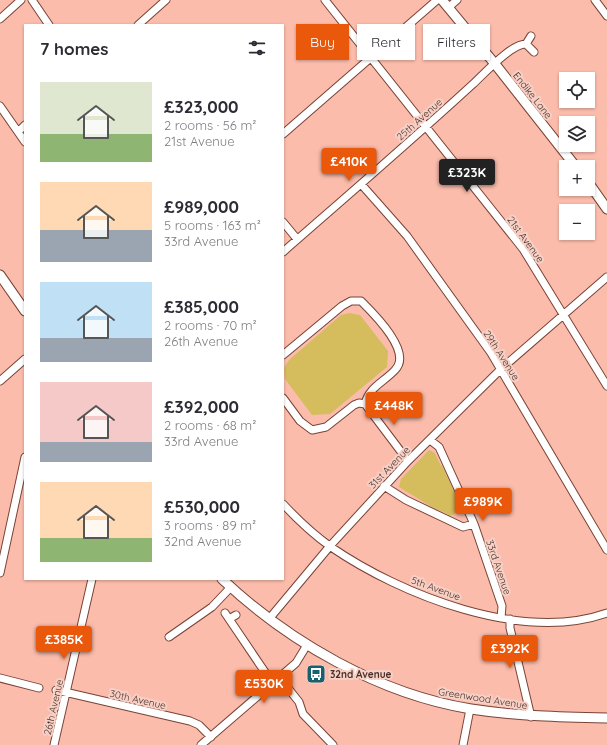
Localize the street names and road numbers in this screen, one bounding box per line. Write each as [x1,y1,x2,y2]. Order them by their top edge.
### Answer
street label: Endike Lane [510,69,555,122]
street label: 25th Avenue [394,95,445,143]
street label: 21st Avenue [504,214,547,265]
street label: 29th Avenue [481,328,523,383]
street label: 31st Avenue [366,443,413,491]
street label: 33rd Avenue [483,538,514,597]
street label: 5th Avenue [409,574,463,603]
street label: 26th Avenue [41,678,66,736]
street label: Greenwood Avenue [437,685,529,712]
street label: 30th Avenue [109,687,168,712]

